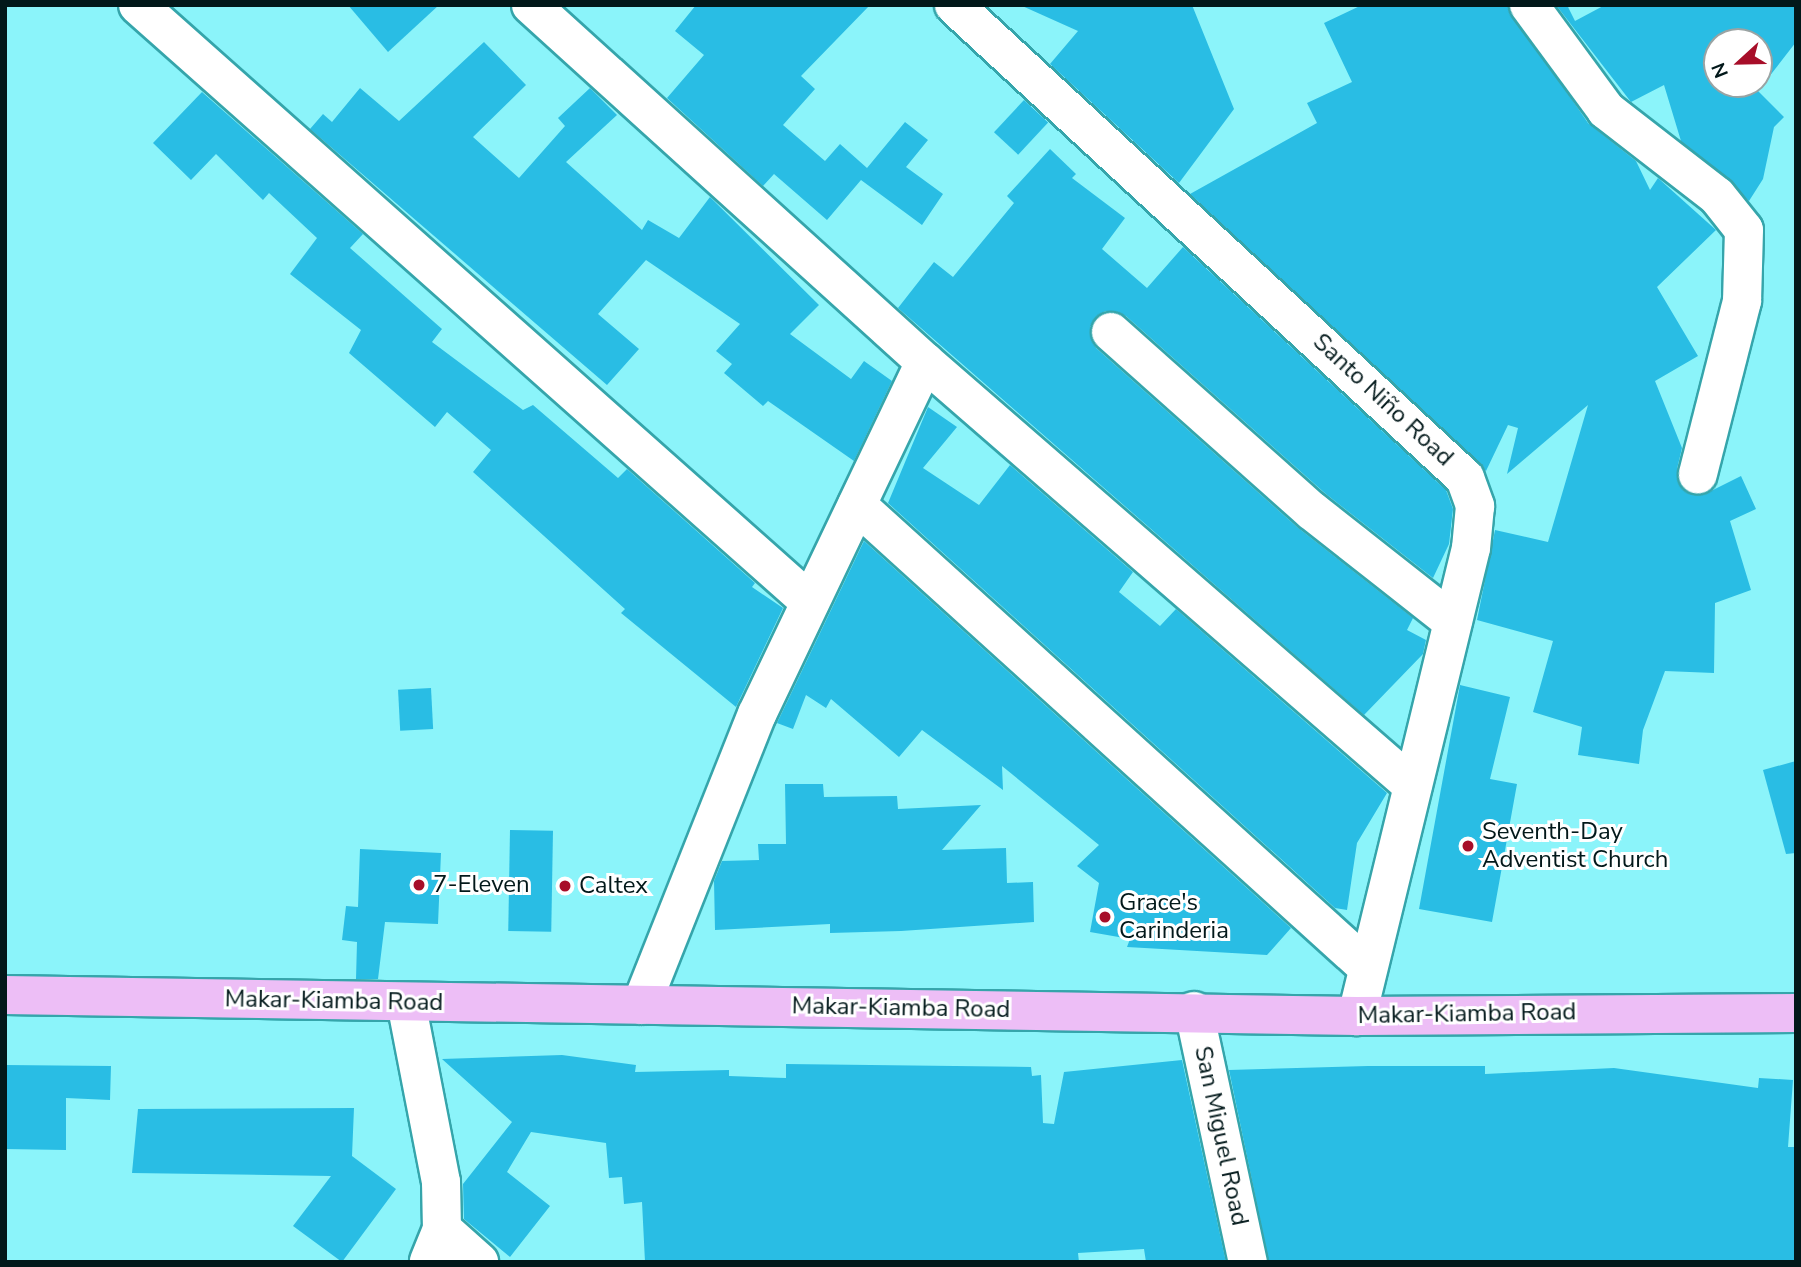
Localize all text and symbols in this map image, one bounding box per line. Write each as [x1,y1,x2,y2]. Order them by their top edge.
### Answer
north arrow [1703,28,1773,98]
text: N [1706,59,1735,82]
street label: Santo Niño Road [1307,328,1459,472]
place label: Seventh-Day Adventist Church [1482,818,1668,874]
marker: Seventh-Day Adventist Church [1460,838,1476,854]
place label: 7-Eleven [433,871,530,899]
place label: Caltex [579,872,648,900]
marker: 7-Eleven [411,877,427,893]
marker: Caltex [557,878,573,894]
place label: Grace's Carinderia [1119,889,1229,945]
marker: Grace's Carinderia [1097,909,1113,925]
street label: Makar-Kiamba Road [224,985,444,1017]
street label: Makar-Kiamba Road [791,992,1011,1024]
street label: Makar-Kiamba Road [1357,998,1577,1030]
street label: San Miguel Road [1188,1044,1254,1228]

